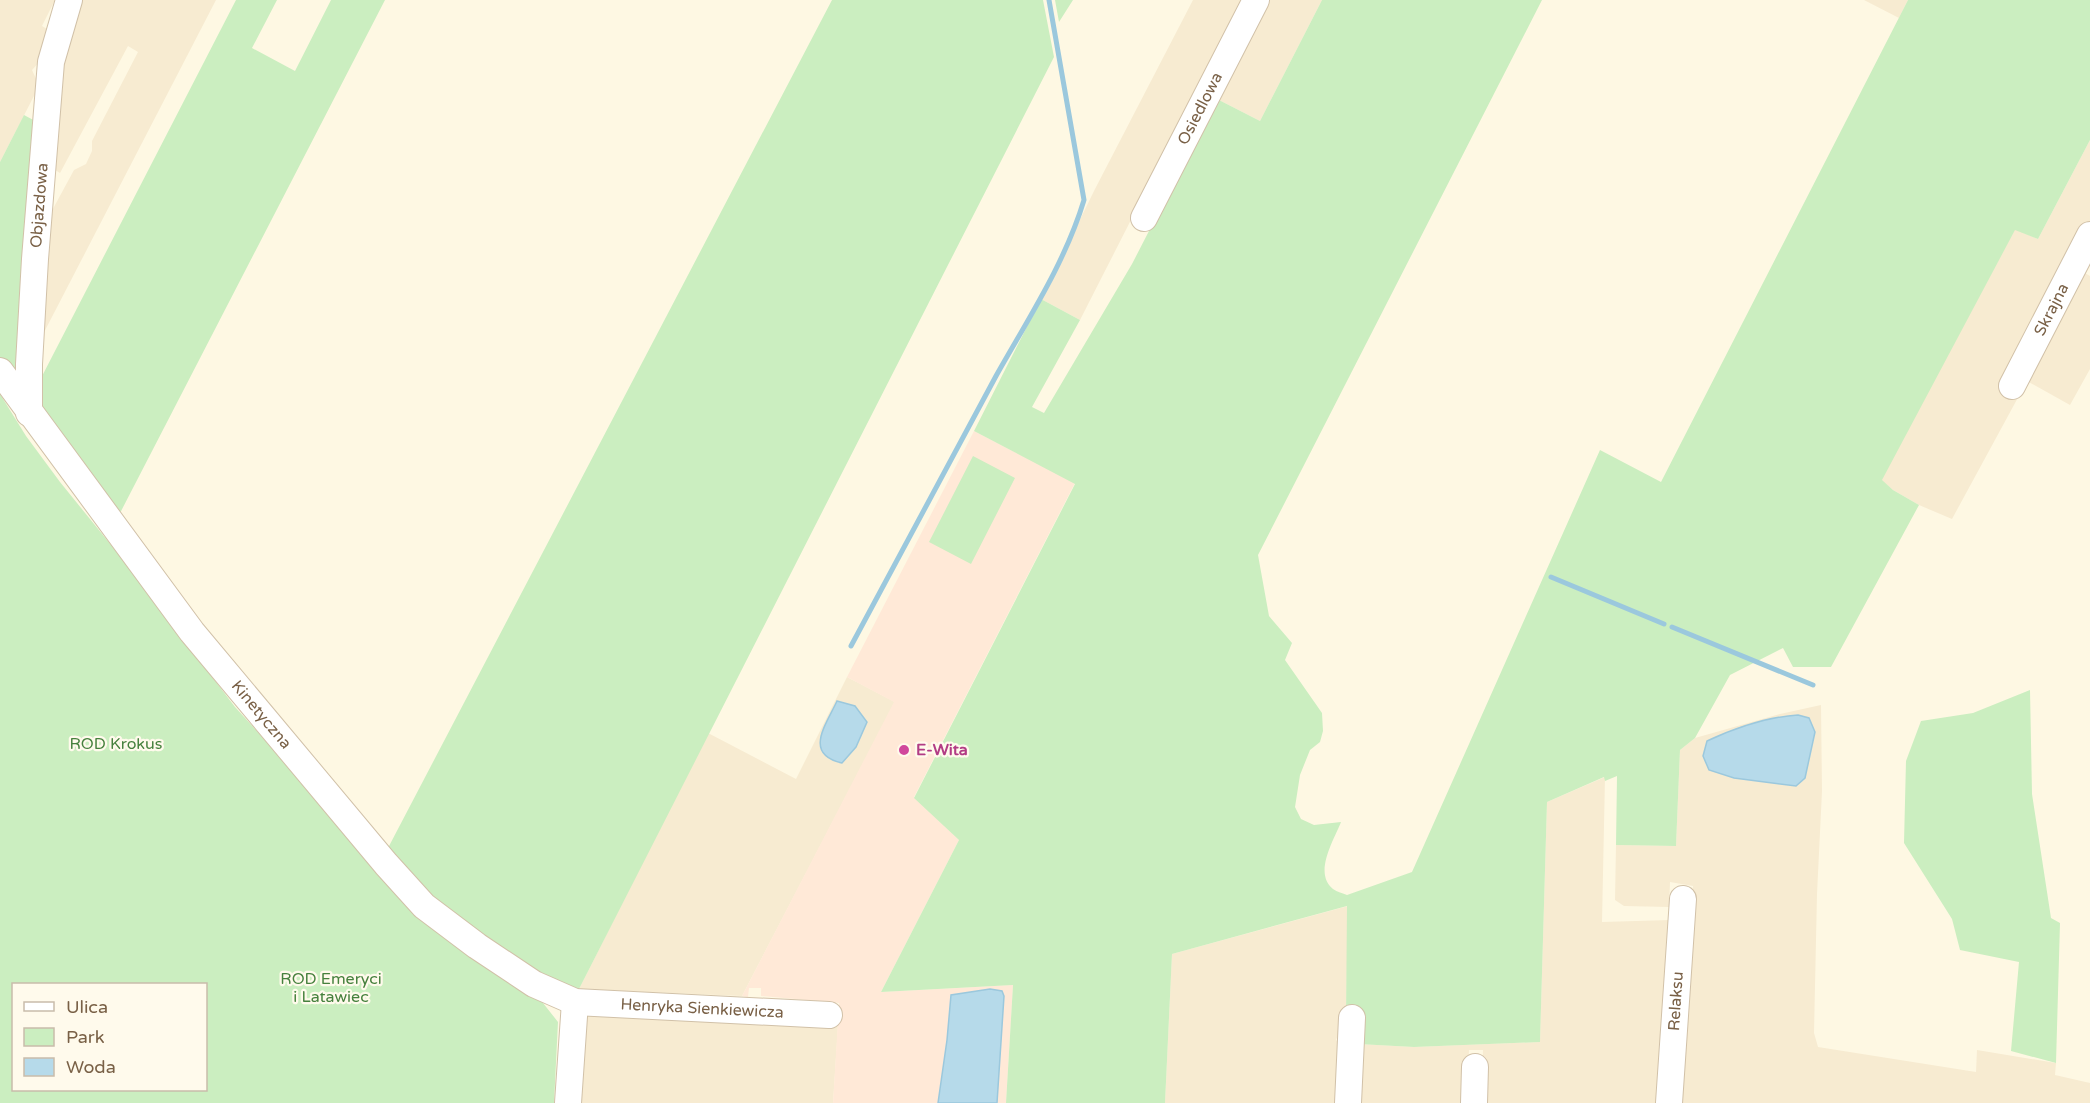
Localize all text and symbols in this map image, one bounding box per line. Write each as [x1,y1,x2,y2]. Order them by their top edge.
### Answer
street label: Osiedlowa [1173,69,1227,148]
street label: Objazdowa [26,162,53,249]
street label: Skrajna [2030,280,2073,339]
street label: Kinetyczna [227,676,296,753]
park label: ROD Krokus [69,734,163,754]
place label: E-Wita [916,740,968,760]
marker: E-Wita [897,743,911,757]
park label: ROD Emeryci i Latawiec [280,969,382,1007]
street label: Relaksu [1664,971,1688,1032]
legend [12,983,207,1091]
street label: Henryka Sienkiewicza [620,994,784,1023]
text: Ulica [66,996,108,1018]
text: Park [66,1026,105,1048]
text: Woda [66,1056,116,1078]

